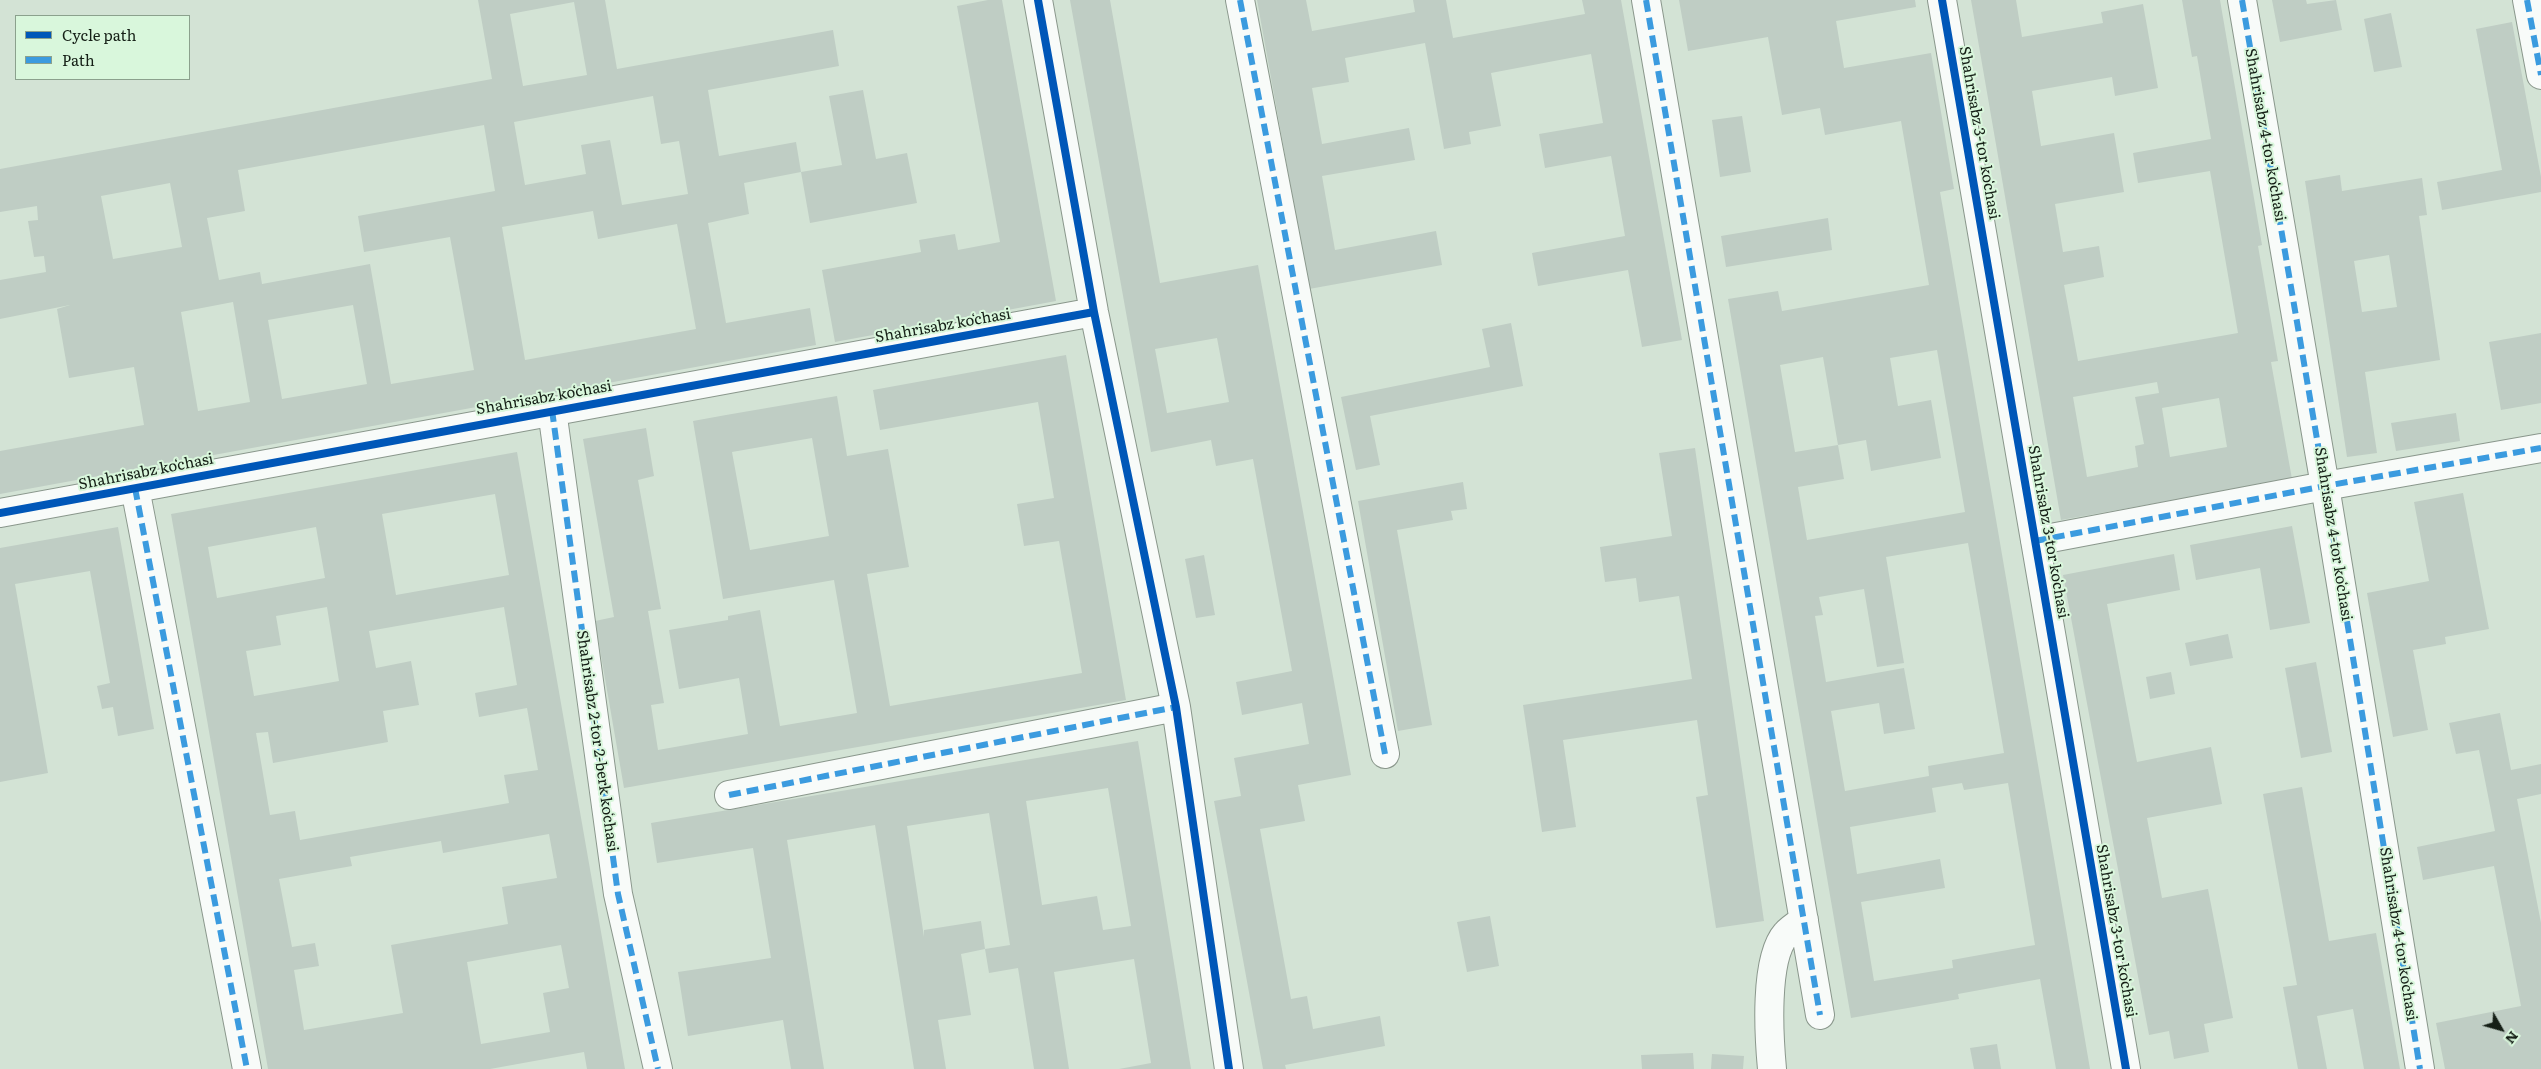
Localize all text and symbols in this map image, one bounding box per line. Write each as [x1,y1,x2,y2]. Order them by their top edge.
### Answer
legend [15,15,190,80]
text: Cycle path [62,23,136,46]
street label: Shahrisabz 3-tor koʻchasi [1955,45,2003,221]
street label: Shahrisabz 4-tor koʻchasi [2241,47,2289,223]
text: Path [62,48,95,71]
street label: Shahrisabz koʻchasi [874,305,1012,347]
street label: Shahrisabz koʻchasi [475,377,613,419]
street label: Shahrisabz 3-tor koʻchasi [2024,444,2072,620]
street label: Shahrisabz 4-tor koʻchasi [2310,446,2356,622]
street label: Shahrisabz koʻchasi [77,450,215,494]
street label: Shahrisabz 2-tor 2-berk koʻchasi [573,629,621,853]
street label: Shahrisabz 3-tor koʻchasi [2092,843,2140,1019]
street label: Shahrisabz 4-tor koʻchasi [2375,846,2421,1022]
north arrow [2476,1004,2526,1054]
text: N [2501,1027,2524,1049]

